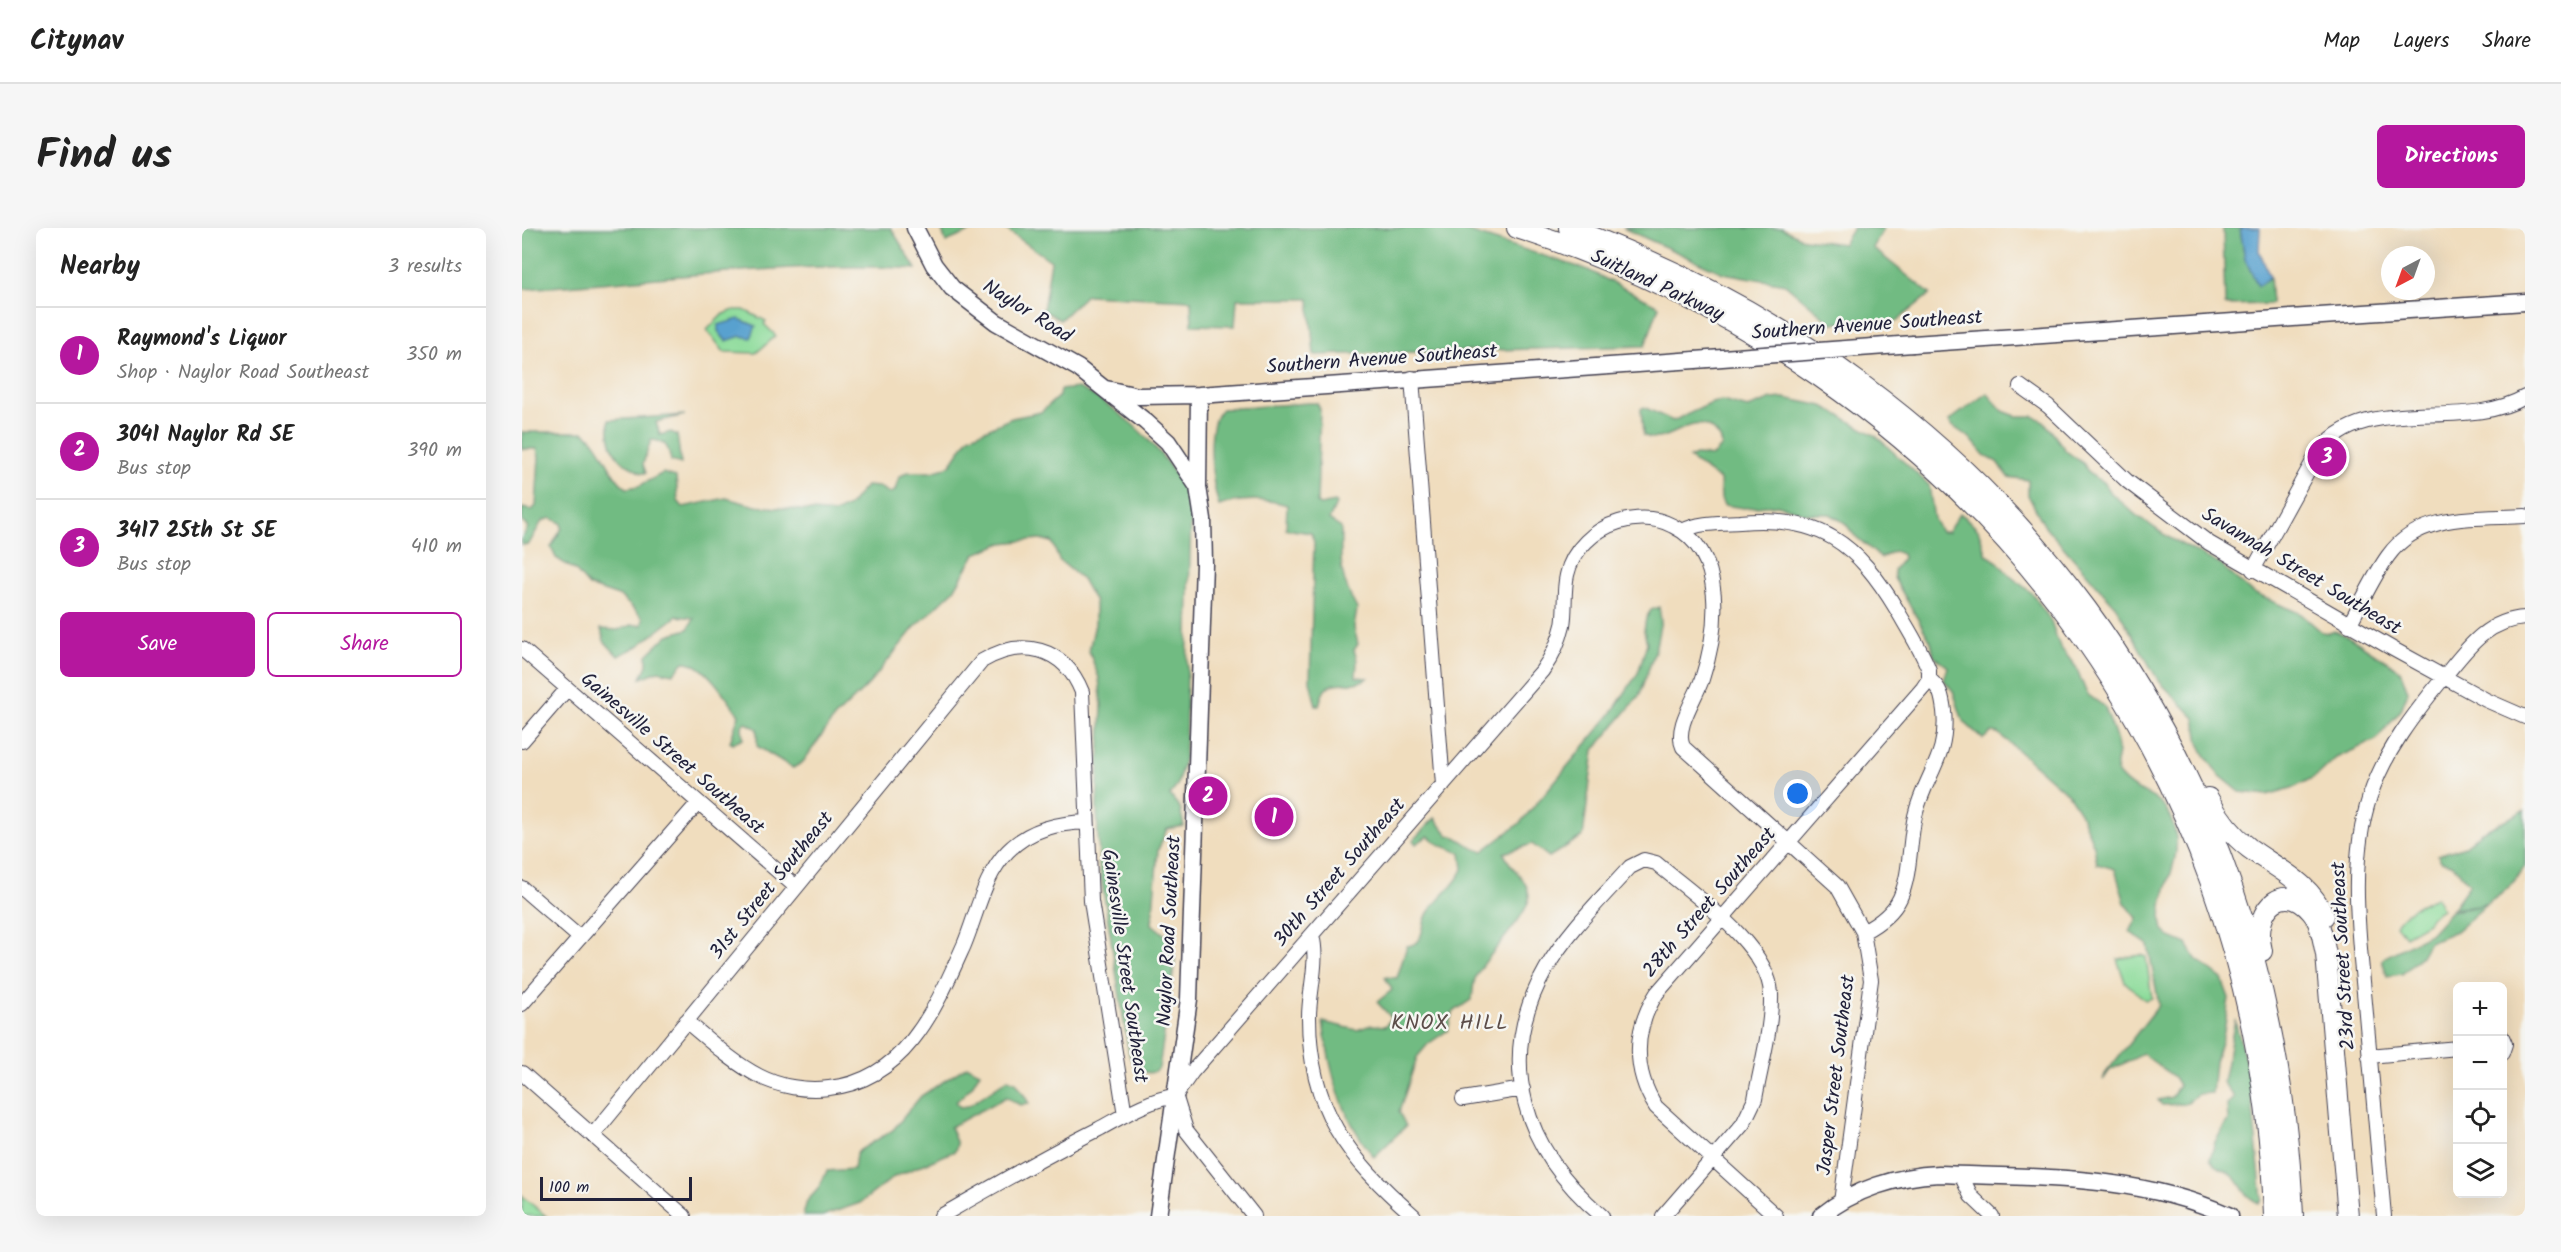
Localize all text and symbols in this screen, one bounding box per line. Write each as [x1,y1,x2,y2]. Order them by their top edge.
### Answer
text: Citynav [30,19,123,64]
text: Map [2323,25,2360,58]
text: Layers [2393,25,2449,58]
text: Share [2482,25,2531,58]
text: Find us [36,123,172,190]
button: Directions [2377,125,2525,188]
street label: Suitland Parkway [1585,241,1730,331]
text: Nearby [60,246,140,288]
north arrow [2381,246,2435,300]
text: 3 results [388,251,462,283]
street label: Naylor Road [976,272,1079,353]
street label: Southern Avenue Southeast [1750,302,1984,350]
text: Raymond's Liquor [117,322,286,357]
street label: Southern Avenue Southeast [1265,336,1499,384]
text: 1 [76,339,83,371]
text: 350 m [406,339,462,371]
text: Shop · Naylor Road Southeast [117,357,369,389]
text: 3041 Naylor Rd SE [117,418,294,453]
pin: 3 [2308,434,2346,480]
text: 2 [74,435,85,467]
text: 390 m [407,435,462,467]
text: Bus stop [117,453,191,485]
street label: Savannah Street Southeast [2195,499,2407,645]
text: 3417 25th St SE [117,514,276,549]
text: 3 [74,531,85,563]
text: 410 m [411,531,462,563]
text: Bus stop [117,549,191,581]
button: Save [60,612,255,677]
button: Share [267,612,462,677]
street label: Gainesville Street Southeast [573,665,772,844]
pin: 2 [1188,774,1228,818]
your location [1783,779,1812,808]
street label: 30th Street Southeast [1266,791,1414,955]
pin: 1 [1254,794,1293,840]
street label: 31st Street Southeast [702,805,842,967]
street label: 28th Street Southeast [1635,820,1785,986]
street label: Naylor Road Southeast [1149,834,1191,1027]
street label: Gainesville Street Southeast [1092,847,1156,1085]
street label: 23rd Street Southeast [2323,861,2365,1051]
street label: Jasper Street Southeast [1809,973,1865,1177]
map controls [2453,982,2507,1198]
button: + [2453,982,2507,1036]
district label: KNOX HILL [1391,1007,1509,1040]
button: − [2453,1036,2507,1090]
button: locate [2453,1090,2507,1144]
button: layers [2453,1144,2507,1198]
scale bar [540,1174,692,1202]
text: 100 m [549,1175,589,1200]

